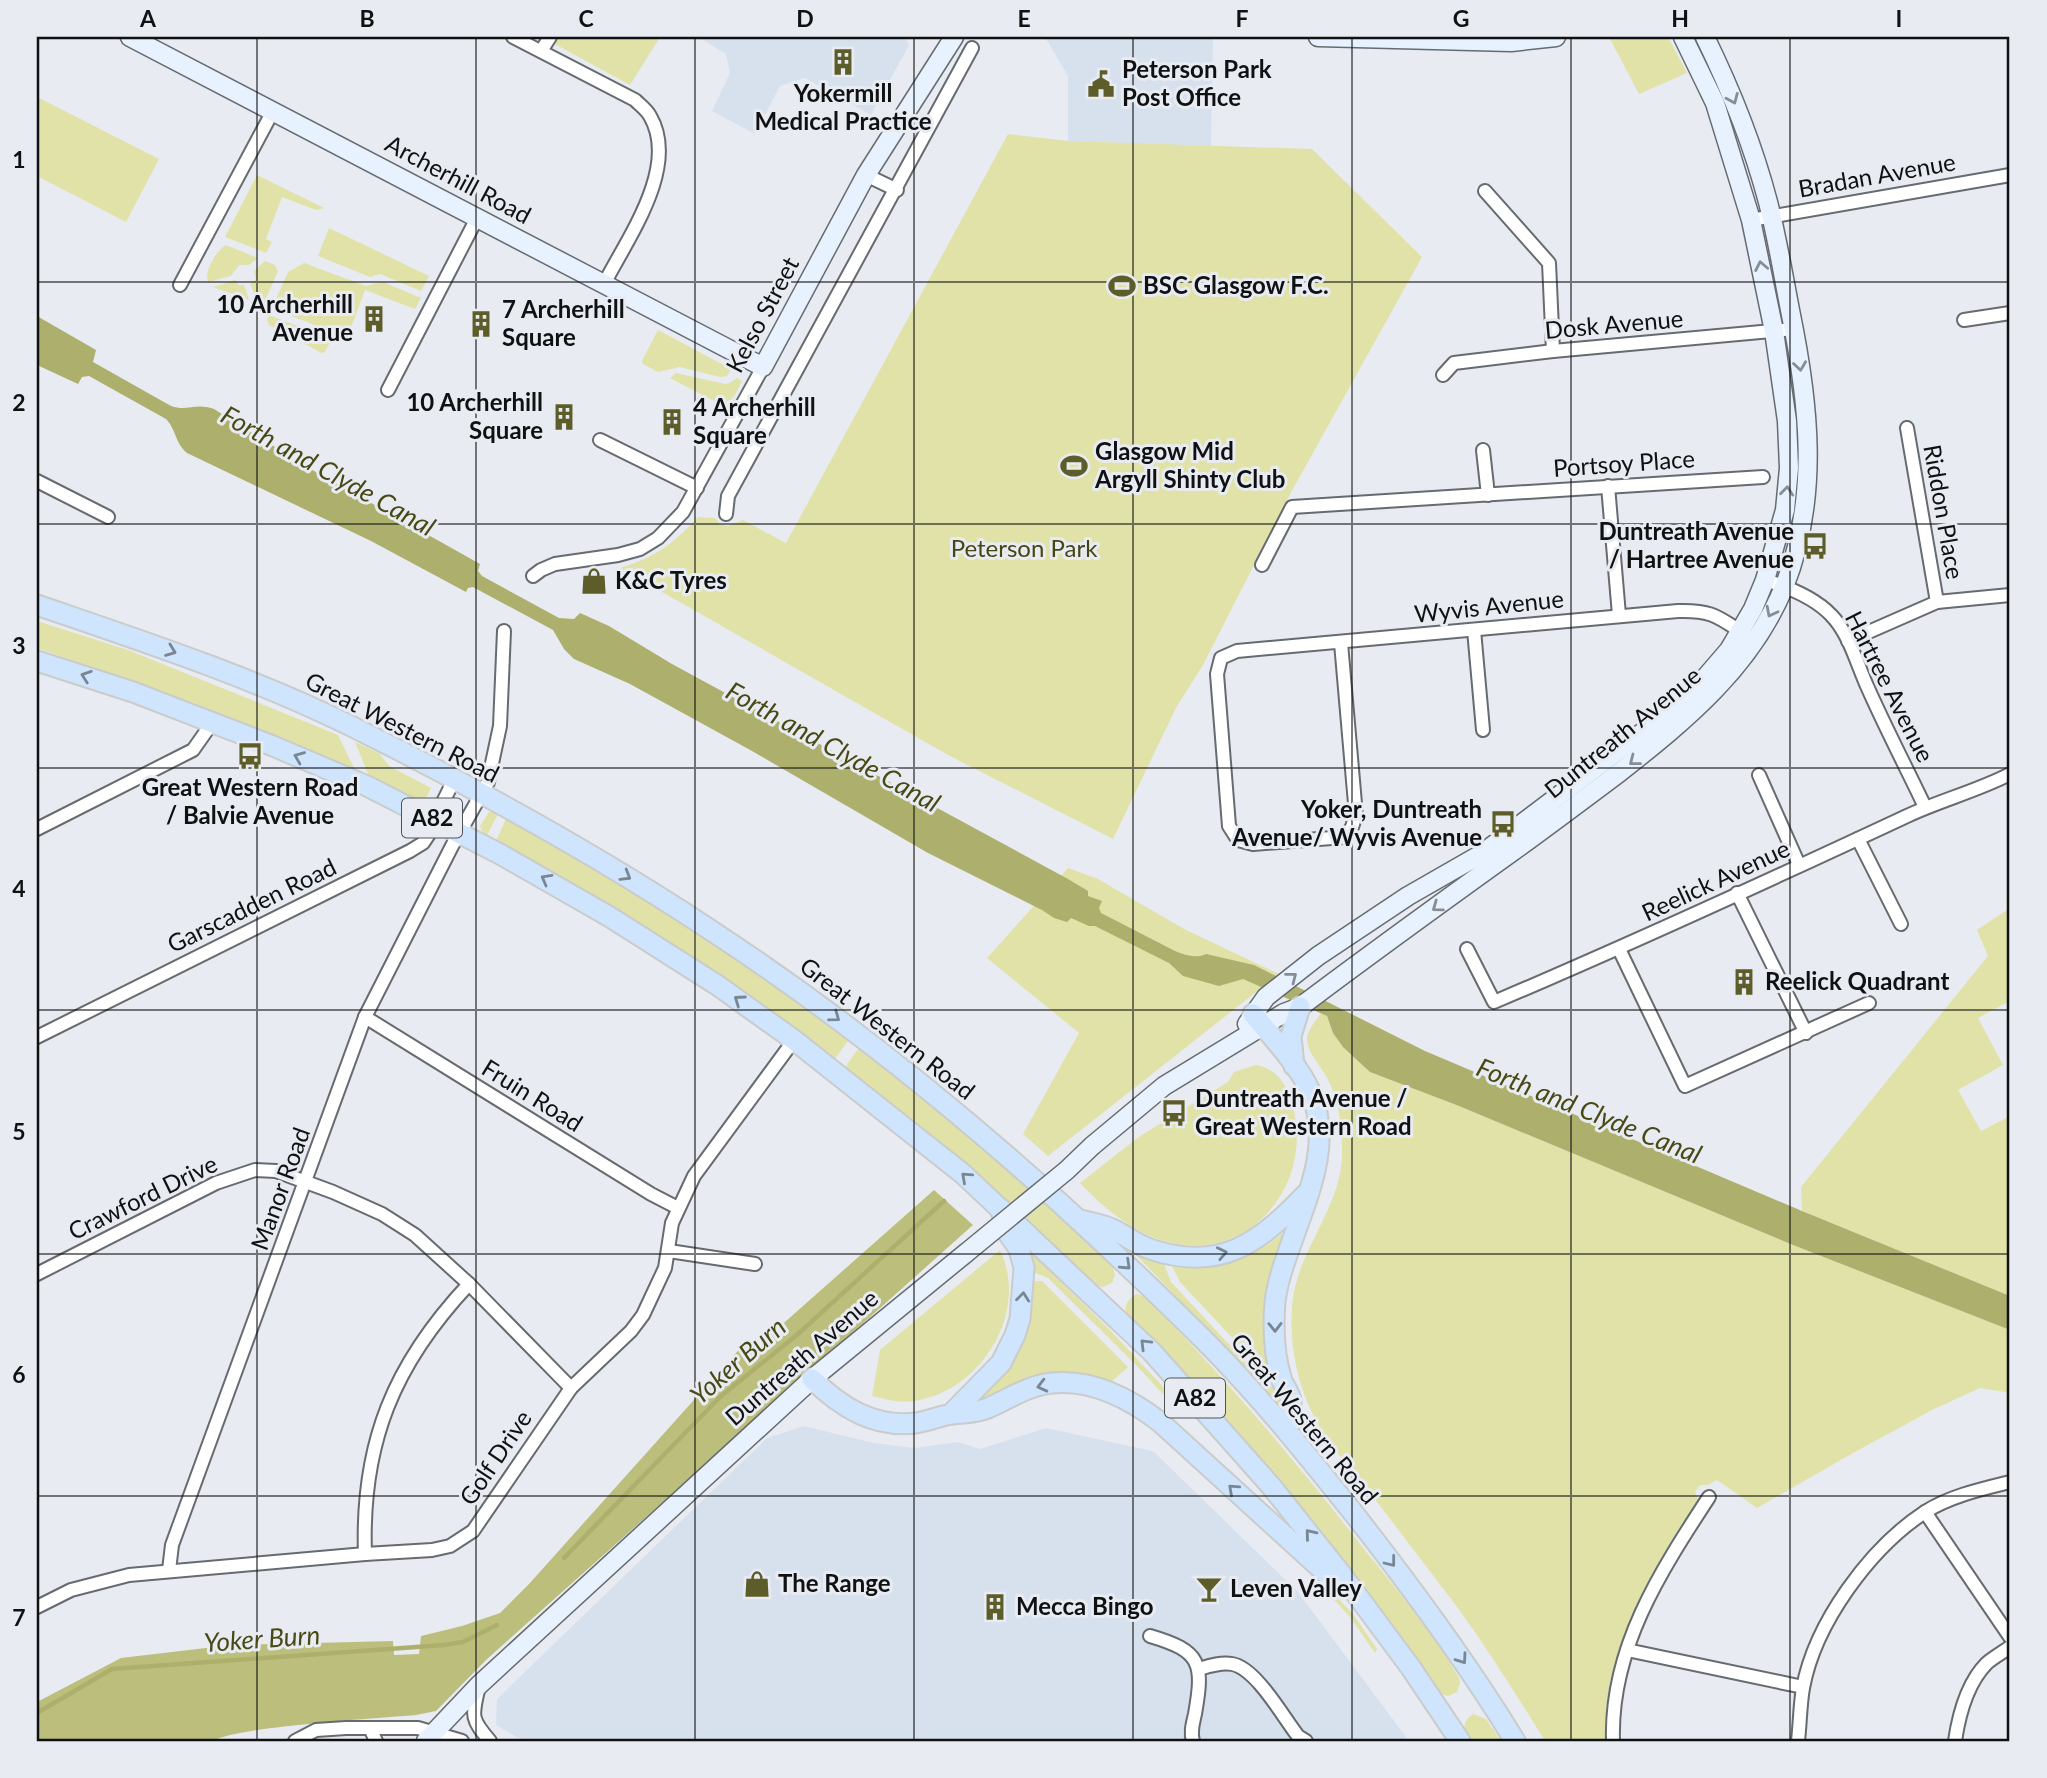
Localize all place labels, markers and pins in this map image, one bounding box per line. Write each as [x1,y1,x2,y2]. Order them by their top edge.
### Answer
building icon: Yokermill Medical Practice [828,47,858,77]
place label: Peterson Park Post Office [1122,54,1272,111]
public building icon: Peterson Park Post Office [1086,69,1116,99]
place label: Yokermill Medical Practice [754,78,932,135]
place label: BSC Glasgow F.C. [1143,270,1329,299]
sports icon: BSC Glasgow F.C. [1107,271,1137,301]
place label: 10 Archerhill Avenue [216,289,353,346]
place label: 7 Archerhill Square [502,294,625,351]
building icon: 10 Archerhill Avenue [359,304,389,334]
building icon: 7 Archerhill Square [466,309,496,339]
place label: 10 Archerhill Square [406,387,543,444]
place label: 4 Archerhill Square [693,392,816,449]
building icon: 10 Archerhill Square [549,402,579,432]
building icon: 4 Archerhill Square [657,407,687,437]
place label: Glasgow Mid Argyll Shinty Club [1094,436,1285,493]
sports icon: Glasgow Mid Argyll Shinty Club [1059,451,1089,481]
place label: Duntreath Avenue / Hartree Avenue [1599,516,1794,573]
bus stop icon: Duntreath Avenue / Hartree Avenue [1800,531,1830,561]
place label: K&C Tyres [615,565,727,594]
shop icon: K&C Tyres [579,566,609,596]
bus stop icon: Great Western Road / Balvie Avenue [235,741,265,771]
place label: Great Western Road / Balvie Avenue [142,772,358,829]
place label: Yoker, Duntreath Avenue/ Wyvis Avenue [1231,794,1482,851]
bus stop icon: Yoker, Duntreath Avenue/ Wyvis Avenue [1488,809,1518,839]
place label: Reelick Quadrant [1765,966,1949,995]
building icon: Reelick Quadrant [1729,967,1759,997]
place label: Duntreath Avenue / Great Western Road [1195,1083,1412,1140]
bus stop icon: Duntreath Avenue / Great Western Road [1159,1098,1189,1128]
place label: The Range [778,1568,891,1597]
shop icon: The Range [742,1569,772,1599]
place label: Leven Valley [1230,1573,1362,1602]
bar icon: Leven Valley [1194,1574,1224,1604]
place label: Mecca Bingo [1016,1591,1154,1620]
building icon: Mecca Bingo [980,1592,1010,1622]

